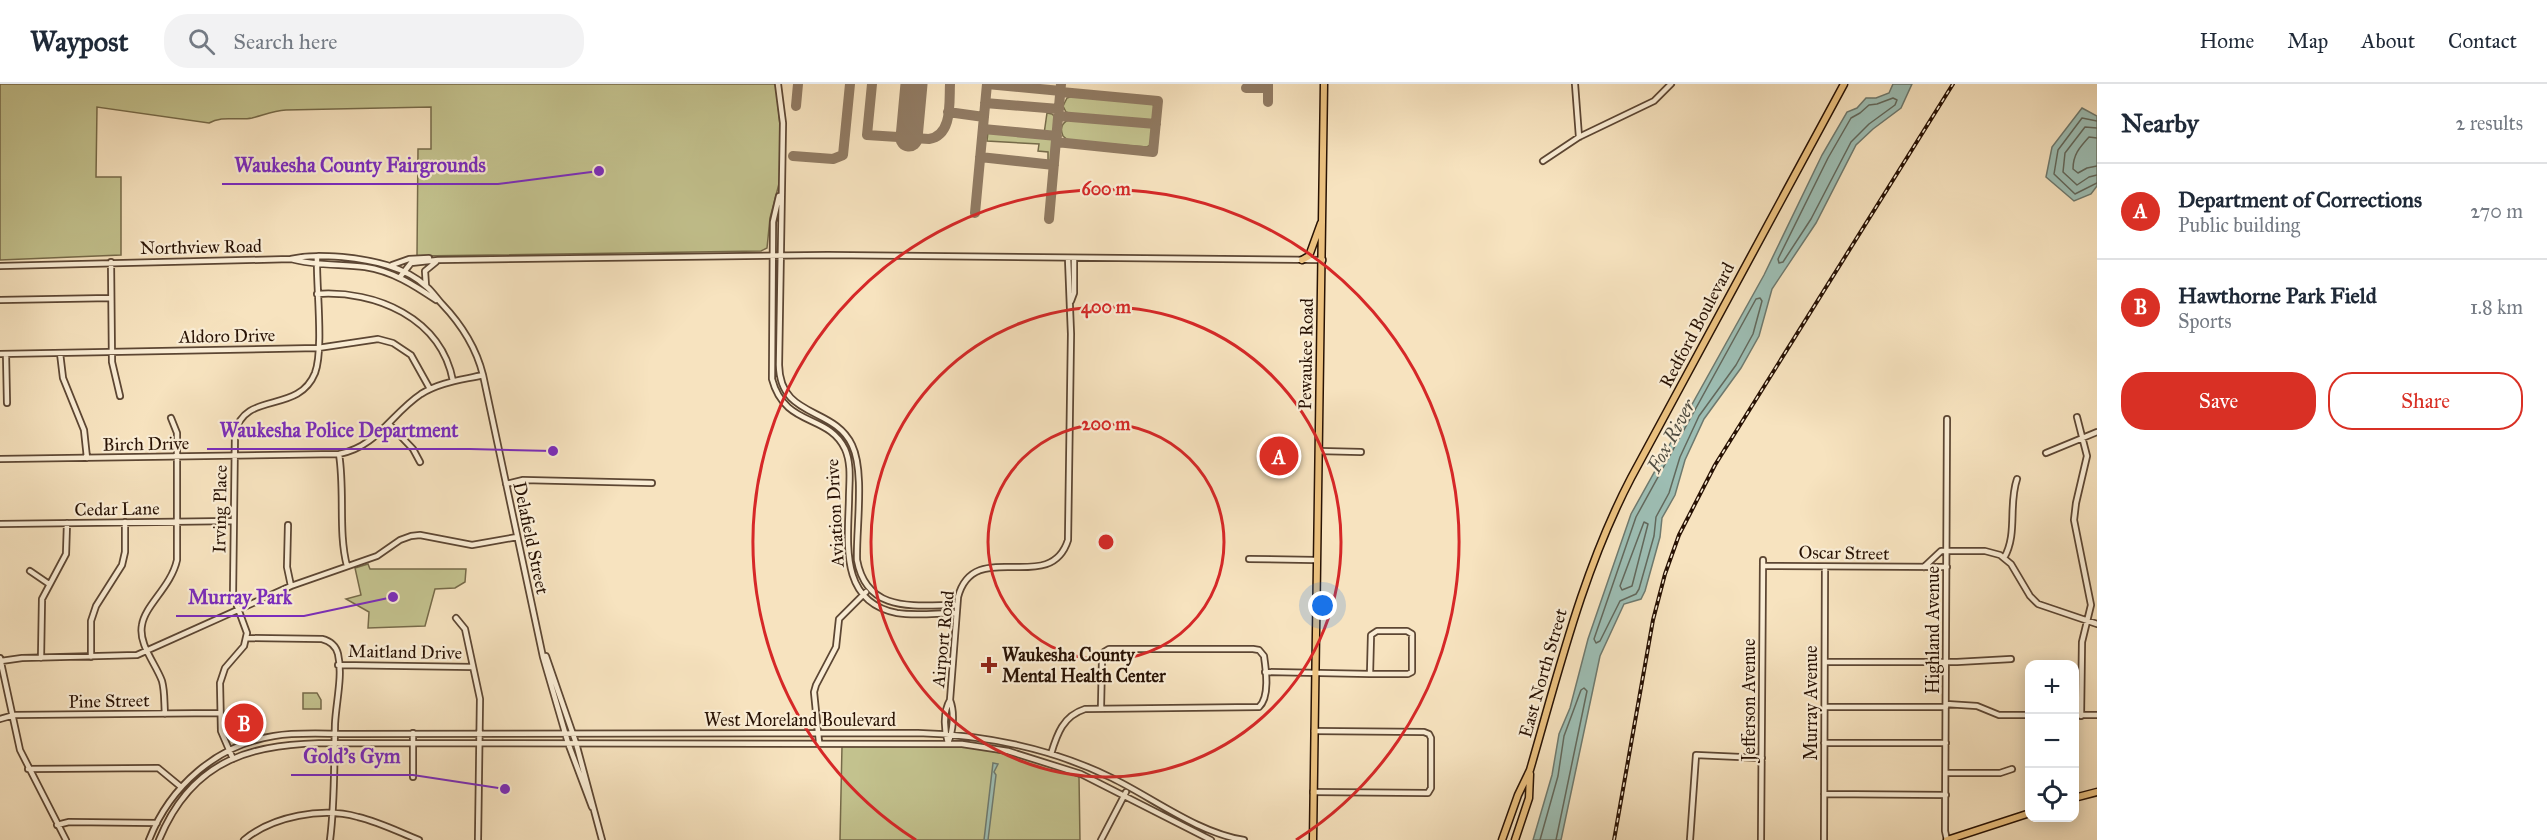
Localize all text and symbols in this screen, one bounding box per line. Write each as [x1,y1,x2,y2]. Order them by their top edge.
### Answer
search box [164,14,584,68]
text: Waypost [30,24,128,59]
icon: search [185,25,218,58]
text: Search here [233,28,337,55]
text: Home [2199,28,2254,54]
text: Map [2287,28,2328,54]
text: About [2361,28,2415,54]
text: Contact [2448,28,2517,54]
text: Nearby [2121,107,2199,139]
text: 2 results [2455,111,2523,135]
callout: Waukesha County Fairgrounds [222,146,498,184]
text: Waukesha County Fairgrounds [234,153,486,178]
text: 600 m [1081,178,1131,200]
text: Department of Corrections [2178,186,2422,213]
text: A [2134,199,2147,223]
text: 270 m [2470,199,2523,223]
text: Public building [2178,213,2300,237]
street label: Northview Road [140,235,262,259]
street label: Redford Boulevard [1655,259,1739,391]
text: Hawthorne Park Field [2178,282,2377,309]
text: B [2134,295,2147,319]
text: 1.8 km [2470,295,2523,319]
text: 400 m [1081,296,1132,319]
street label: Pewaukee Road [1294,298,1318,410]
text: Sports [2178,309,2232,333]
street label: Aldoro Drive [178,324,275,348]
button: Save [2121,372,2316,430]
button: Share [2328,372,2523,430]
water label: Fox River [1641,394,1701,478]
callout: Waukesha Police Department [207,411,470,449]
text: 200 m [1082,413,1131,435]
text: Waukesha Police Department [220,418,459,443]
street label: Birch Drive [103,432,189,456]
pin: A [1260,434,1298,478]
street label: Aviation Drive [821,458,849,569]
street label: Irving Place [208,465,233,553]
street label: Delafield Street [508,480,554,597]
street label: Cedar Lane [74,497,160,521]
centre of rings [1096,532,1116,552]
street label: Oscar Street [1798,541,1890,565]
street label: Highland Avenue [1922,566,1945,694]
callout: Murray Park [176,578,304,616]
text: Murray Park [188,585,293,610]
street label: Airport Road [927,589,959,690]
your location [1308,591,1337,620]
street label: East North Street [1514,605,1572,740]
street label: Jefferson Avenue [1738,639,1761,763]
street label: Maitland Drive [348,640,462,664]
place label: Waukesha County Mental Health Center [1002,644,1167,687]
street label: Murray Avenue [1800,645,1822,761]
marker: Waukesha County Mental Health Center [980,656,998,674]
map controls [2025,660,2079,822]
button: + [2025,660,2079,714]
street label: Pine Street [68,689,150,713]
pin: B [224,700,264,746]
street label: West Moreland Boulevard [704,709,896,731]
button: − [2025,714,2079,768]
callout: Gold's Gym [291,737,413,775]
text: Gold's Gym [303,744,401,769]
button: locate [2025,768,2079,822]

